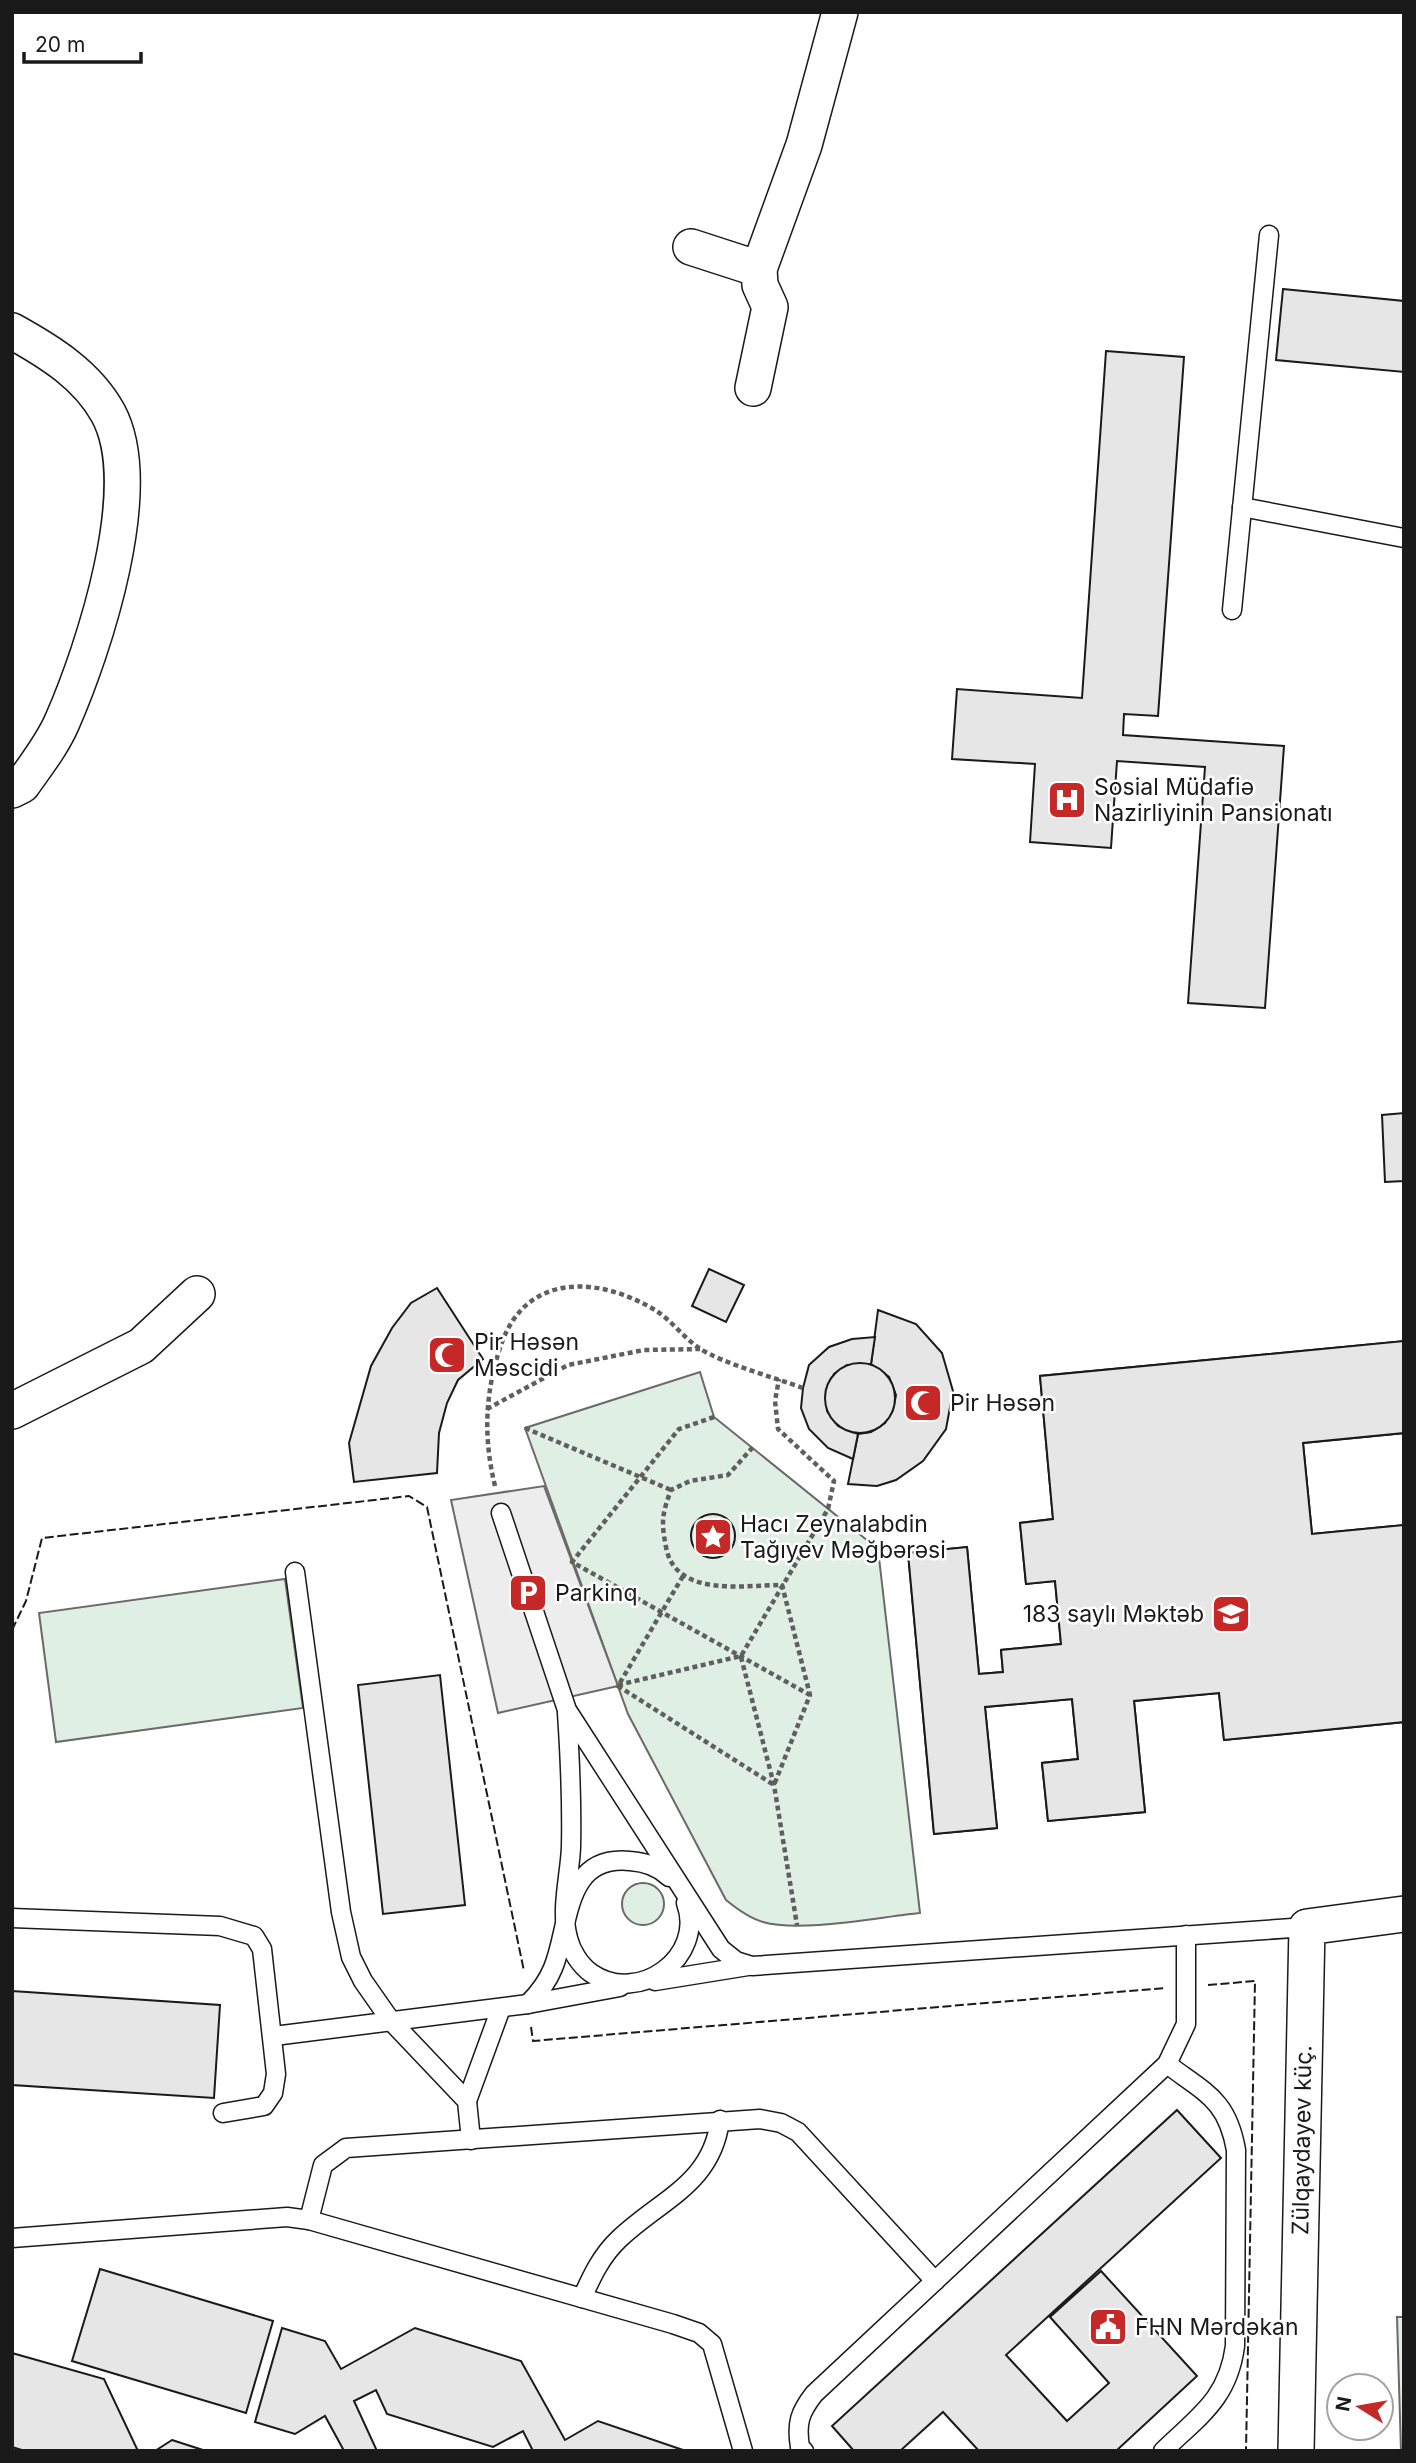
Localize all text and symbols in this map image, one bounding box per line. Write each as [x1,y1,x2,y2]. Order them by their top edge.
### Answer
scale bar [24,21,142,65]
text: 20 m [35,32,85,57]
place label: Sosial Müdafiə Nazirliyinin Pansionatı [1094,773,1333,827]
hospital icon: Sosial Müdafiə Nazirliyinin Pansionatı [1046,779,1088,821]
place label: Pir Həsən Məscidi [474,1328,579,1382]
mosque icon: Pir Həsən Məscidi [426,1334,468,1376]
mosque icon: Pir Həsən [902,1382,944,1424]
place label: Pir Həsən [950,1389,1055,1417]
place label: Hacı Zeynalabdin Tağıyev Məğbərəsi [740,1510,946,1564]
place icon: Hacı Zeynalabdin Tağıyev Məğbərəsi [692,1516,734,1558]
parking icon: Parkinq [507,1572,549,1614]
place label: Parkinq [555,1579,638,1607]
school or university icon: 183 saylı Məktəb [1210,1593,1252,1635]
place label: 183 saylı Məktəb [1023,1600,1204,1628]
street label: Zülqaydayev küç. [1286,2045,1318,2235]
public building icon: FHN Mərdəkan [1087,2306,1129,2348]
place label: FHN Mərdəkan [1135,2313,1299,2341]
north arrow [1325,2372,1395,2442]
text: N [1331,2395,1356,2413]

